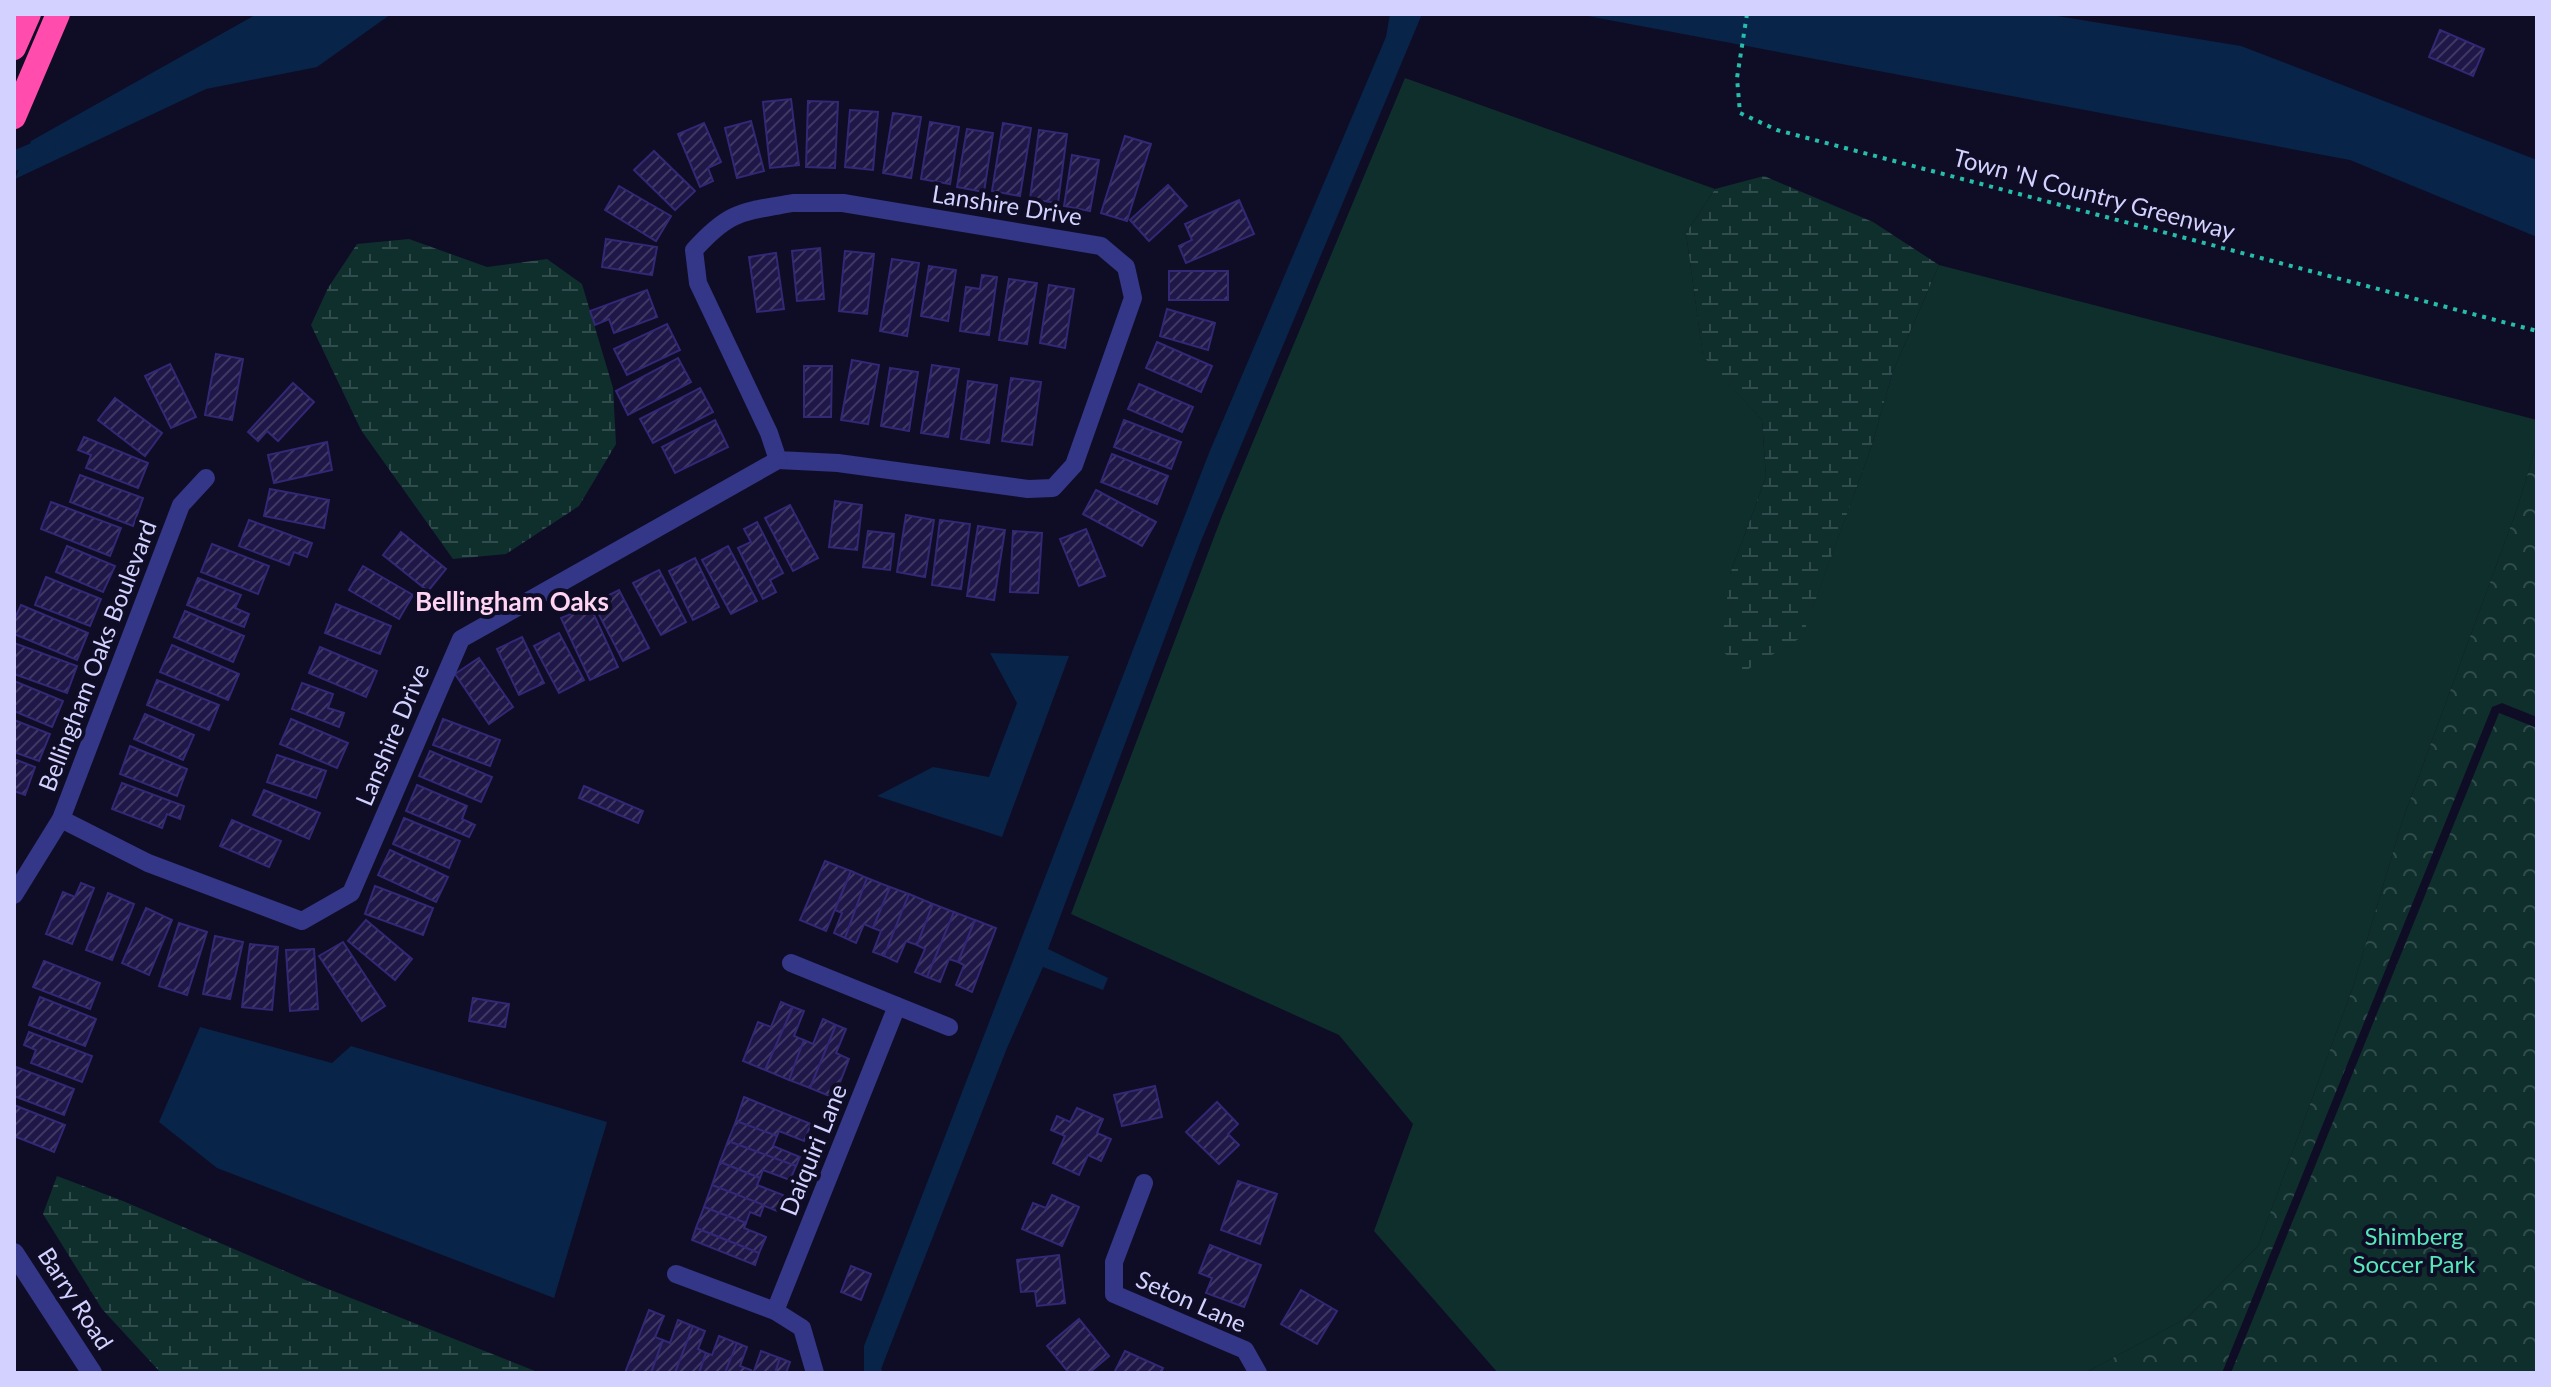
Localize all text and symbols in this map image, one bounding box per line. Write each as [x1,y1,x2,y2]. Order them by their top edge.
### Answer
street label: Town 'N Country Greenway [1950,142,2239,245]
street label: Lanshire Drive [930,178,1084,231]
street label: Bellingham Oaks Boulevard [31,516,162,795]
district label: Bellingham Oaks [415,585,609,617]
street label: Lanshire Drive [349,659,435,810]
street label: Daiquiri Lane [773,1079,852,1219]
park label: Shimberg Soccer Park [2353,1221,2476,1278]
street label: Barry Road [33,1242,120,1355]
street label: Seton Lane [1132,1263,1251,1338]

